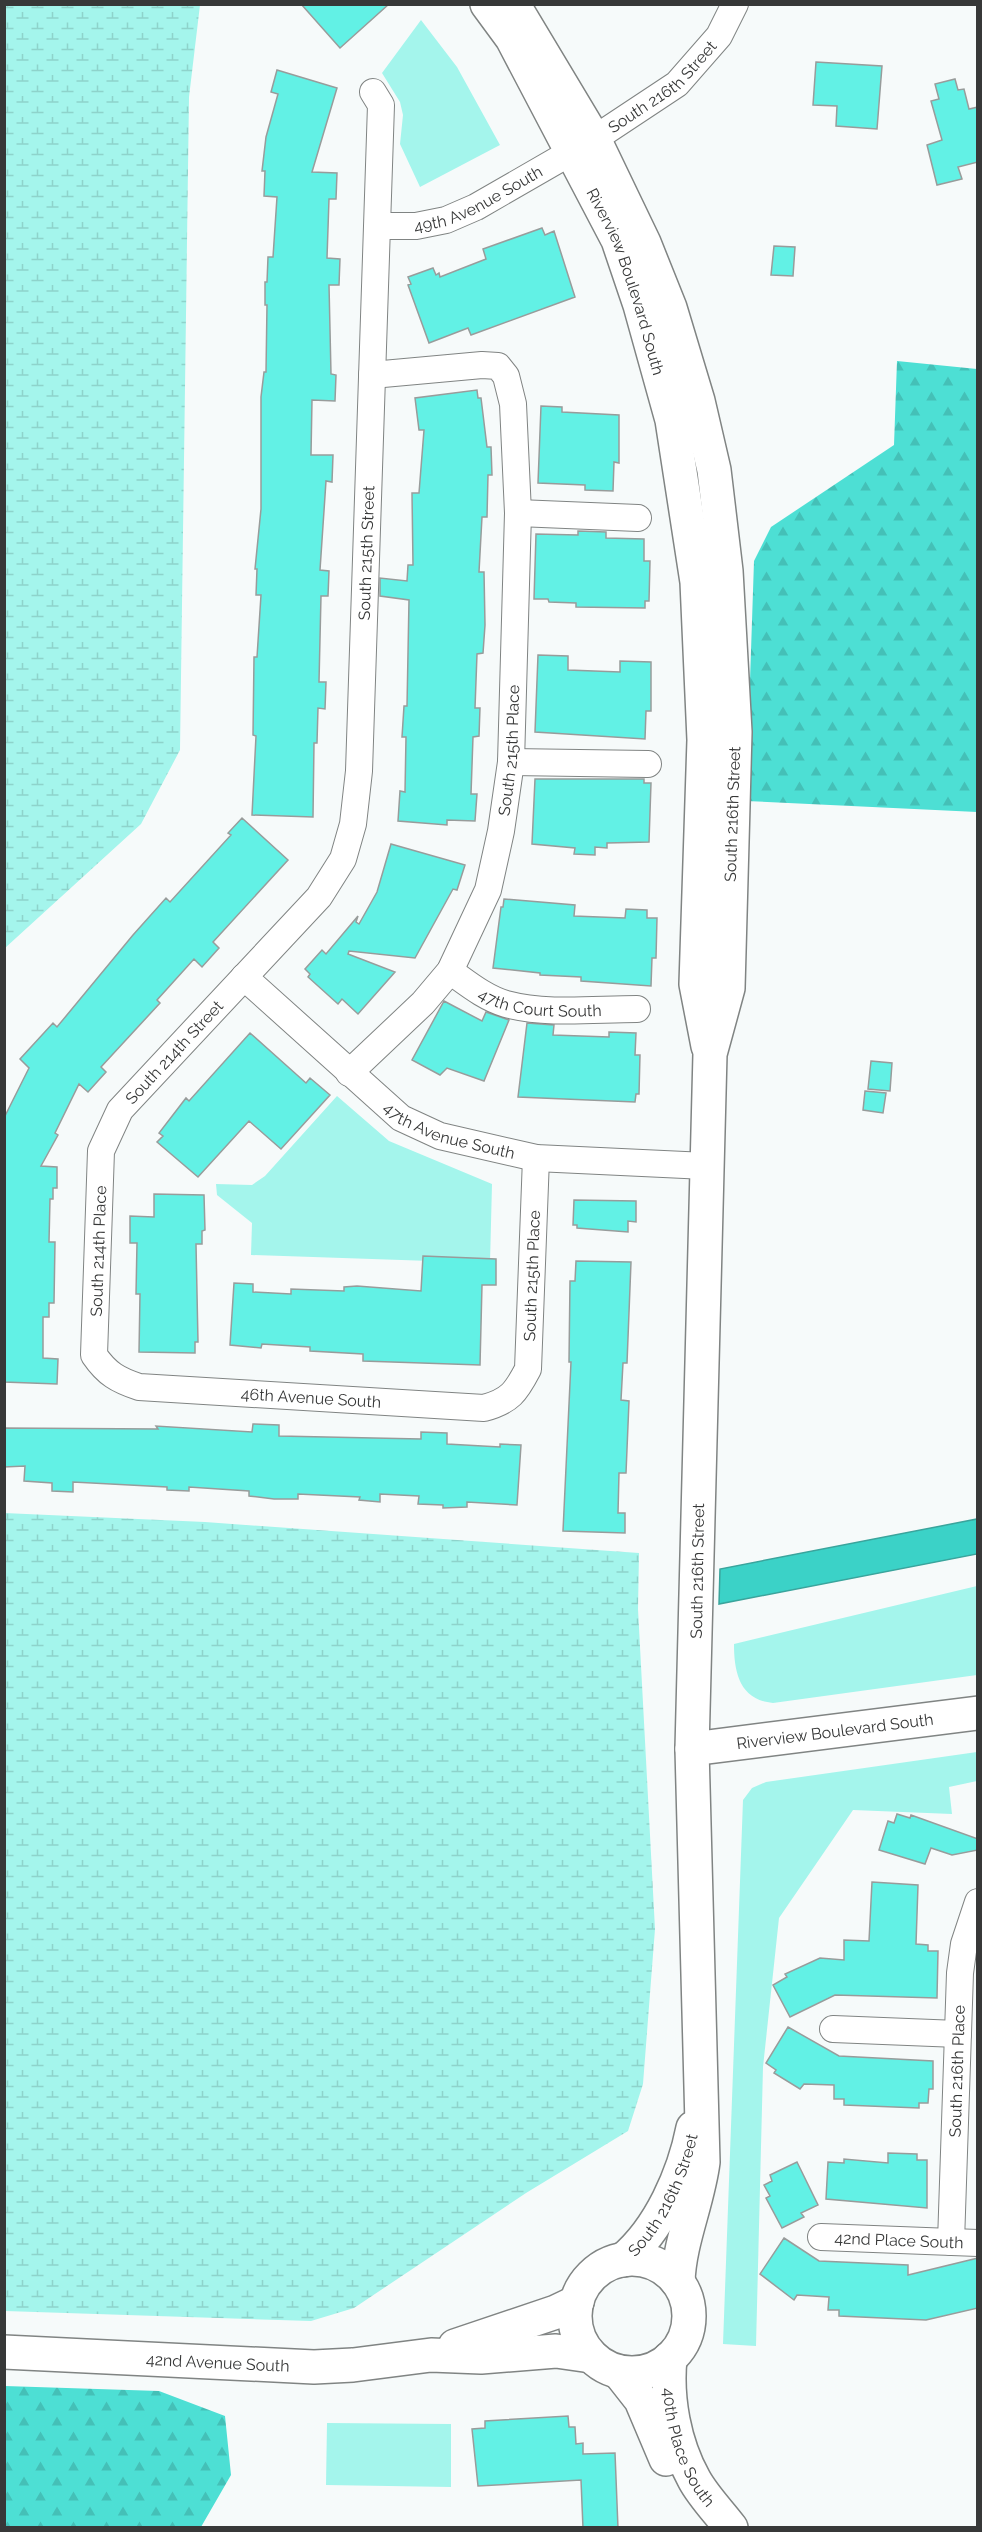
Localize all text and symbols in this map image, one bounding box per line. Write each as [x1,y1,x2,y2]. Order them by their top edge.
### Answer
street label: South 216th Street [605,36,721,137]
street label: 49th Avenue South [412,162,546,236]
street label: Riverview Boulevard South [582,185,668,377]
street label: South 215th Street [355,485,378,621]
street label: South 215th Place [494,684,523,817]
street label: South 216th Street [721,745,744,882]
street label: 47th Court South [475,984,602,1021]
street label: South 214th Street [122,996,228,1108]
street label: 47th Avenue South [380,1098,517,1163]
street label: South 214th Place [87,1185,110,1317]
street label: South 215th Place [520,1210,544,1342]
street label: 46th Avenue South [240,1384,382,1412]
street label: South 216th Street [687,1502,708,1639]
street label: Riverview Boulevard South [735,1710,934,1753]
street label: South 216th Place [946,2005,969,2138]
street label: South 216th Street [624,2131,702,2260]
street label: 42nd Place South [834,2229,964,2252]
street label: 42nd Avenue South [145,2350,290,2376]
street label: 40th Place South [659,2387,719,2510]

